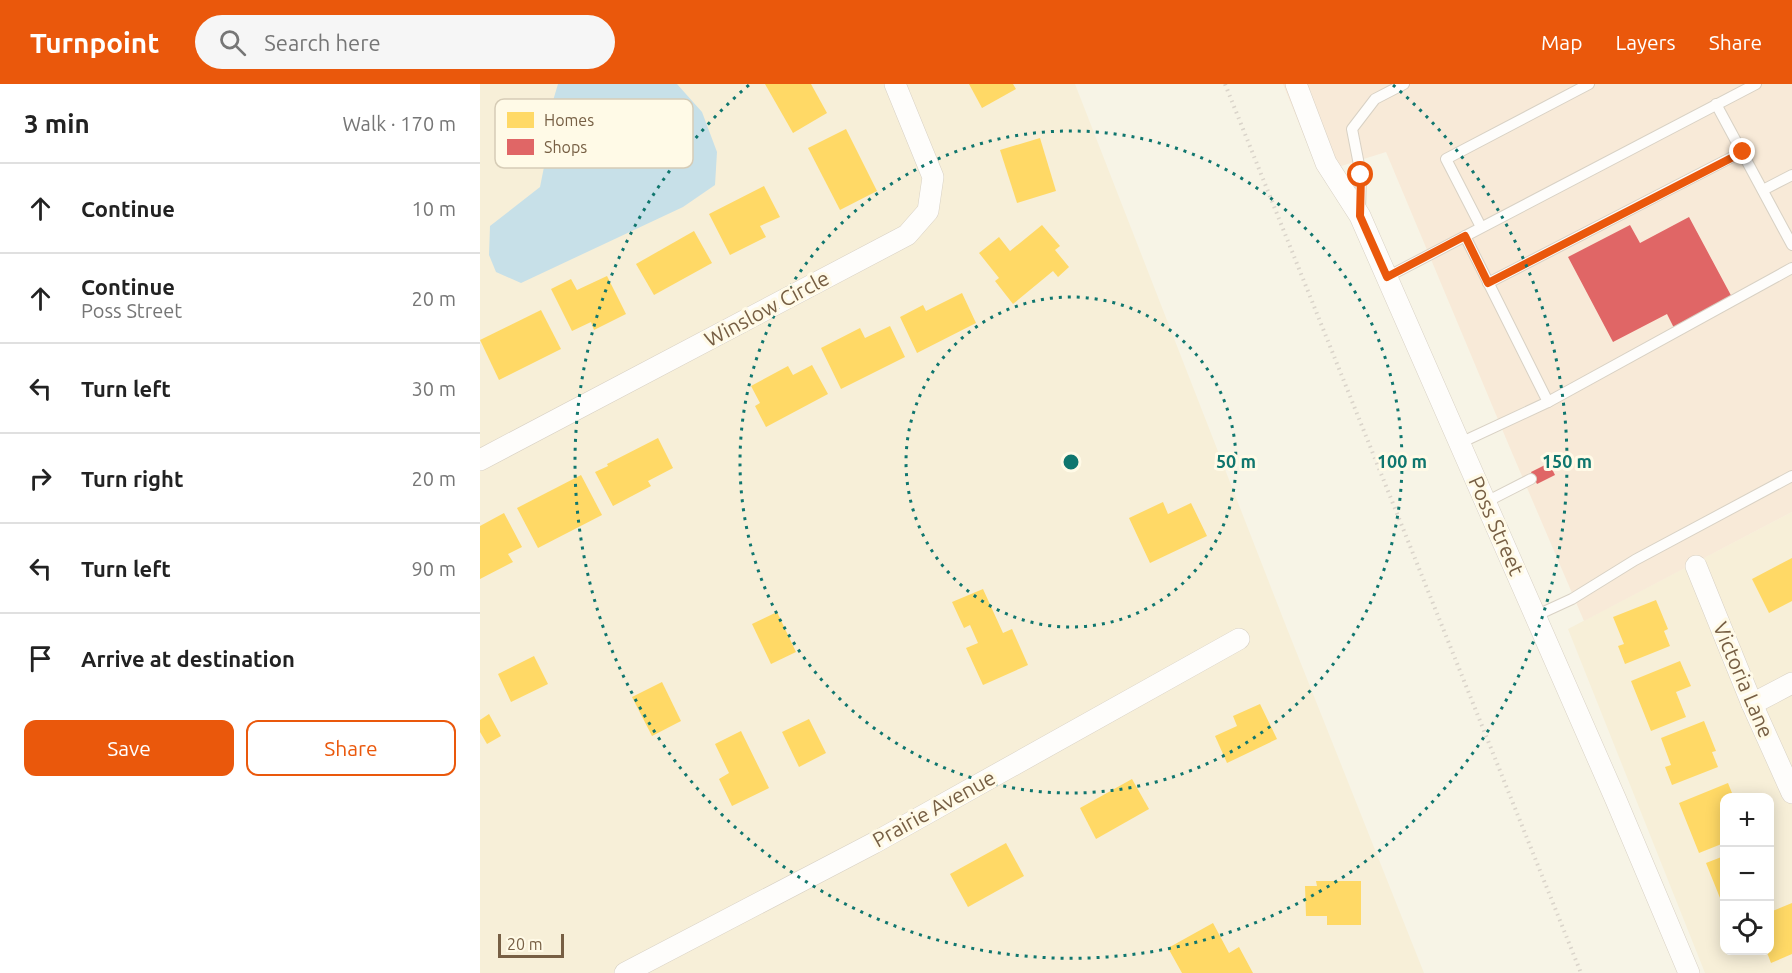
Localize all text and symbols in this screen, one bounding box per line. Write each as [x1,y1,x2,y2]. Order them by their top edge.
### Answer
search box [195,15,615,69]
icon: search [216,26,249,59]
text: Turnpoint [30,27,159,58]
text: Search here [264,30,381,55]
text: Map [1541,30,1582,54]
text: Layers [1615,30,1676,54]
text: Share [1709,30,1762,54]
legend [495,99,693,168]
text: 3 min [24,109,90,138]
text: Homes [544,111,594,129]
text: Walk · 170 m [343,112,456,135]
text: Shops [544,138,587,156]
route end [1729,138,1755,164]
route start [1347,161,1373,187]
icon: ahead [24,192,57,225]
text: Continue [81,196,175,221]
text: 10 m [412,197,456,220]
street label: Winslow Circle [700,265,833,351]
text: Continue [81,274,175,299]
icon: ahead [24,282,57,315]
text: 20 m [412,287,456,310]
text: Poss Street [81,299,182,322]
icon: left [24,372,57,405]
text: Turn left [81,376,171,401]
text: 30 m [412,377,456,400]
text: 50 m [1216,451,1256,471]
text: 100 m [1377,451,1427,471]
text: 150 m [1542,451,1592,471]
centre of rings [1061,452,1081,472]
icon: right [24,462,57,495]
text: Turn right [81,466,183,491]
text: 20 m [412,467,456,490]
street label: Poss Street [1464,472,1529,579]
icon: left [24,552,57,585]
text: Turn left [81,556,171,581]
text: 90 m [412,557,456,580]
street label: Victoria Lane [1709,618,1779,741]
icon: arrive [24,642,57,675]
text: Arrive at destination [81,646,295,671]
button: Save [24,720,234,776]
button: Share [246,720,456,776]
street label: Prairie Avenue [868,765,999,852]
map controls [1720,793,1774,955]
button: + [1720,793,1774,847]
button: − [1720,847,1774,901]
button: locate [1720,901,1774,955]
scale bar [498,931,564,958]
text: 20 m [507,935,543,953]

